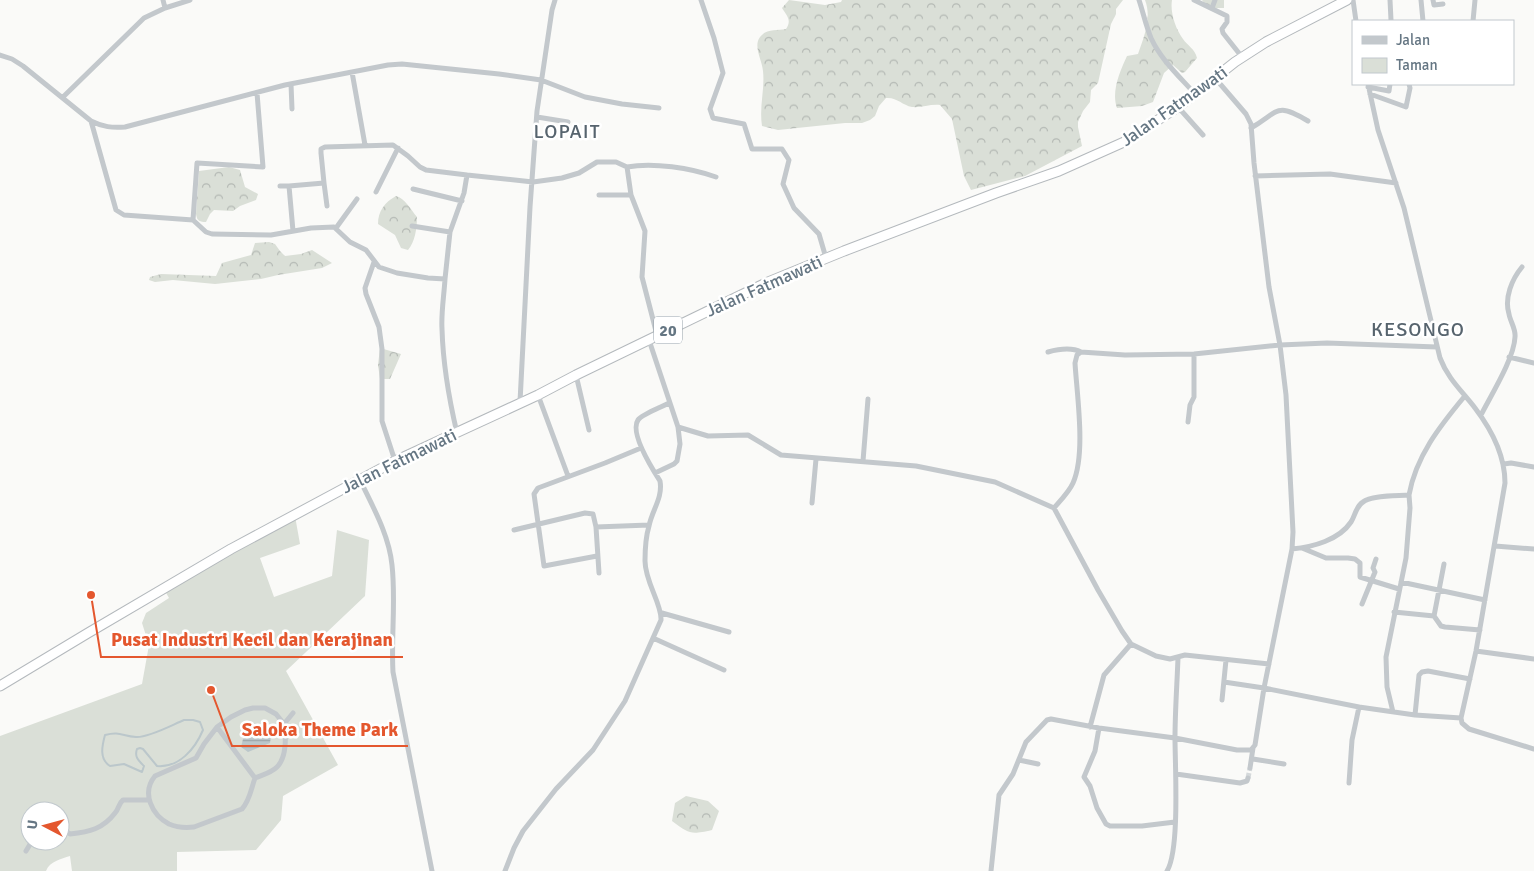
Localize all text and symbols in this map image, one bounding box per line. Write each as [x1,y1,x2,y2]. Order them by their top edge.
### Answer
legend [1352,20,1514,85]
text: Jalan [1396,31,1430,49]
text: Taman [1396,56,1438,74]
street label: Jalan Fatmawati [1116,61,1232,151]
district label: LOPAIT [533,119,601,144]
street label: Jalan Fatmawati [702,250,826,322]
road number: 20 [654,316,682,344]
district label: KESONGO [1371,317,1465,342]
street label: Jalan Fatmawati [338,424,460,498]
callout: Pusat Industri Kecil dan Kerajinan [101,623,403,657]
text: Pusat Industri Kecil dan Kerajinan [111,628,393,652]
callout: Saloka Theme Park [232,712,408,746]
text: Saloka Theme Park [242,718,398,742]
north arrow [20,801,70,851]
text: U [24,819,42,830]

